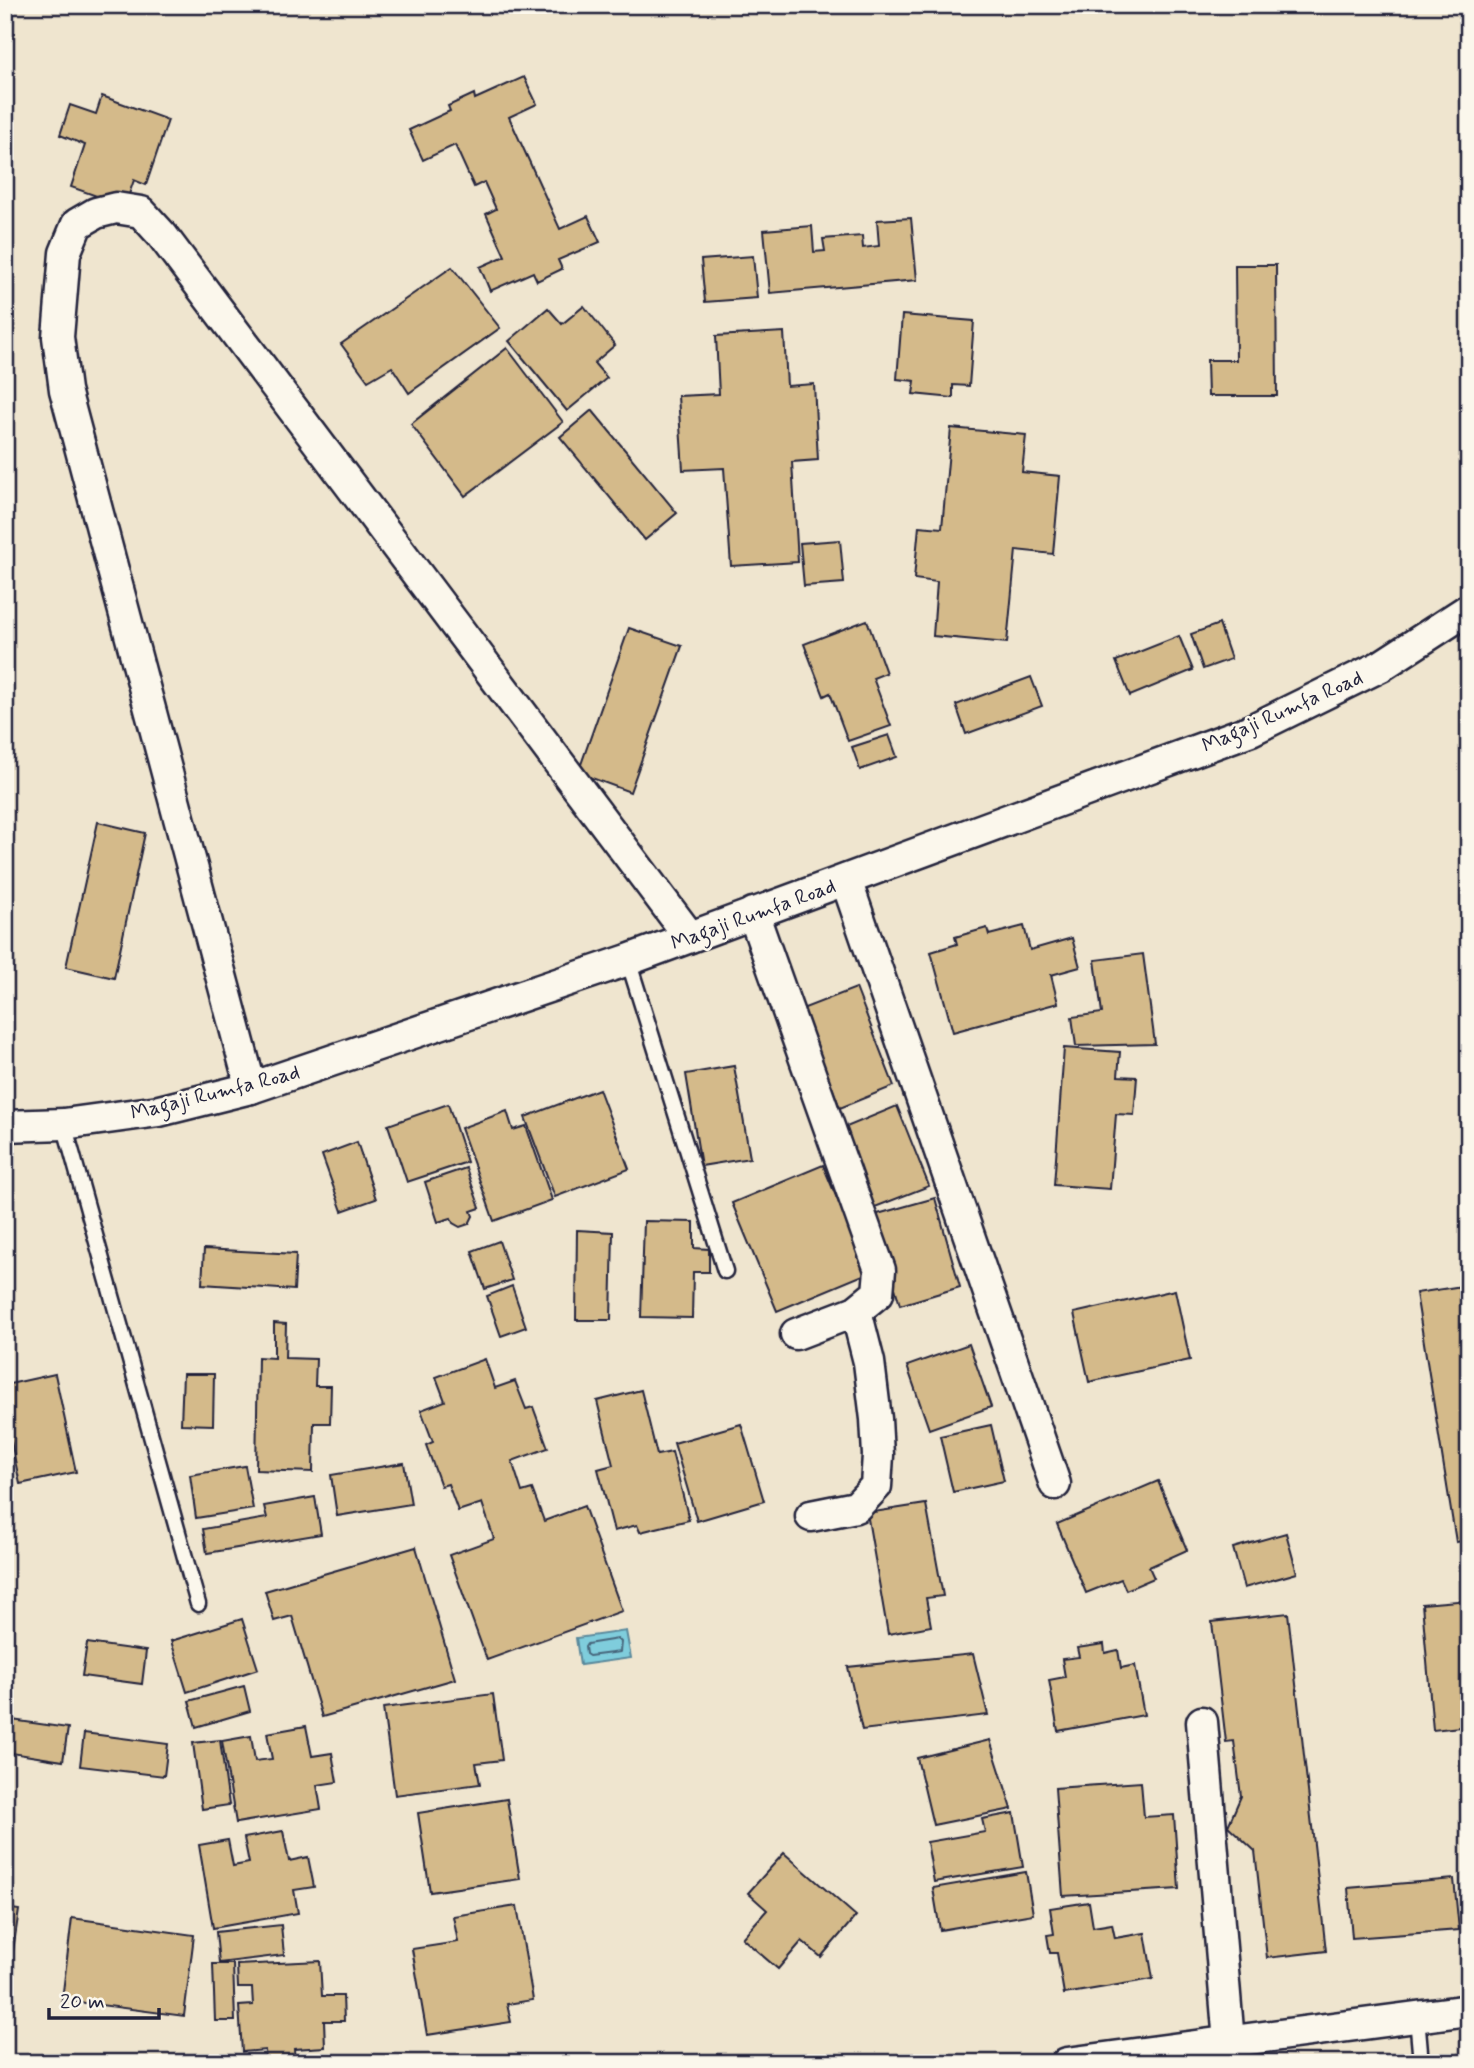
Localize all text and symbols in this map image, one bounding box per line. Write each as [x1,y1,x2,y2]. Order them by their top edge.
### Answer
street label: Magaji Rumfa Road [1197,664,1368,762]
street label: Magaji Rumfa Road [667,872,840,960]
street label: Magaji Rumfa Road [128,1058,303,1129]
scale bar [49,1977,159,2021]
text: 20 m [60,1988,105,2016]

